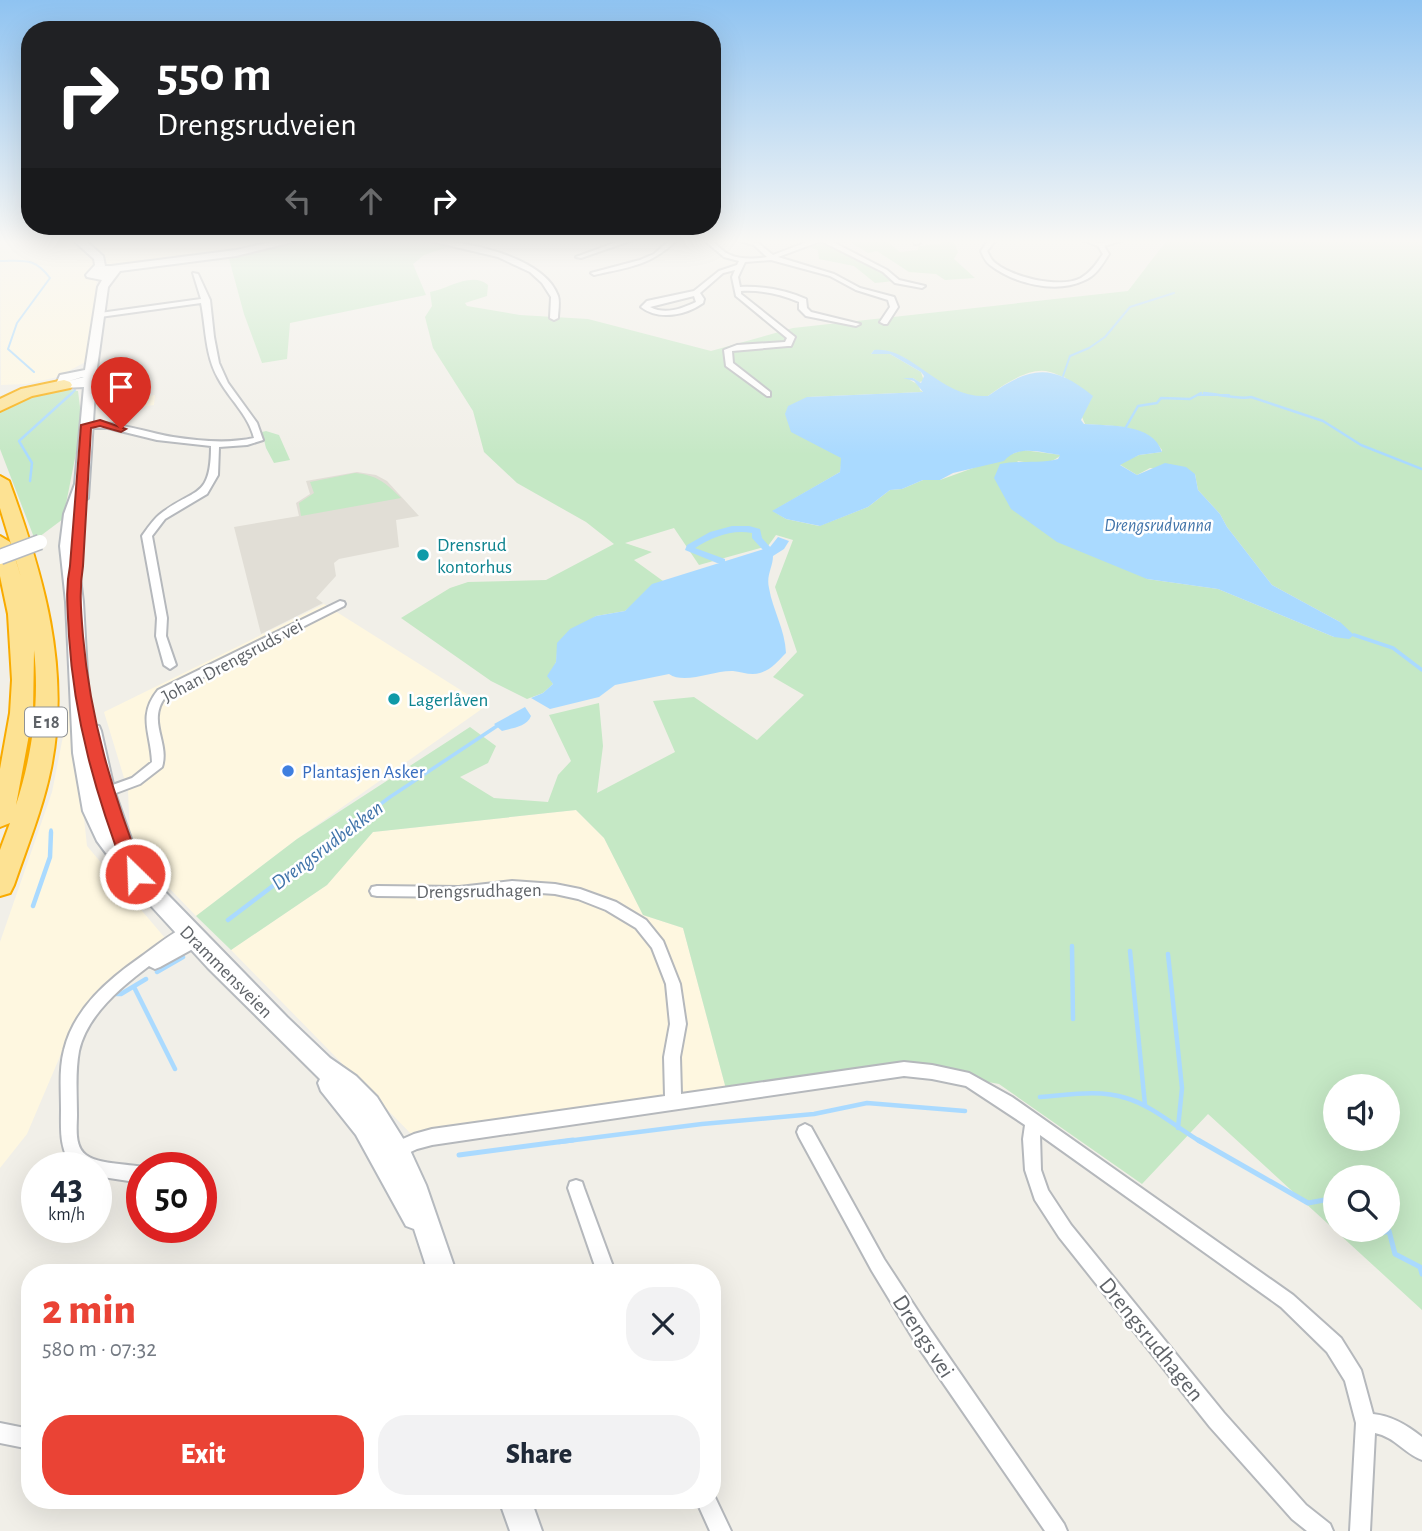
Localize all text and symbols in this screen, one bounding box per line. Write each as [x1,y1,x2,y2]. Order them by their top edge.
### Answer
icon: right [42,49,133,140]
text: 550 m [157,51,272,100]
text: Drengsrudveien [157,109,357,141]
icon: left [279,182,317,220]
icon: ahead [352,182,390,220]
icon: right [425,182,463,220]
pin [91,357,151,429]
icon: arrive [102,368,140,406]
water label: Drengsrudvanna [1104,517,1212,535]
place label: Drensrud kontorhus [437,536,512,577]
marker: Drensrud kontorhus [415,547,431,563]
street label: Johan Drengsruds vei [159,616,306,706]
marker: Lagerlåven [386,691,402,707]
place label: Lagerlåven [408,691,488,710]
road number: E 18 [25,708,67,736]
marker: Plantasjen Asker [280,763,296,779]
place label: Plantasjen Asker [302,763,425,782]
water label: Drengsrudbekken [268,797,387,894]
position arrow [98,837,172,911]
street label: Drengsrudhagen [416,881,542,902]
street label: Drammensveien [176,922,276,1022]
map controls [1323,1074,1400,1242]
button: sound [1323,1074,1400,1151]
speed limit sign: 50 [126,1152,217,1243]
button: search [1323,1165,1400,1242]
text: 43 [50,1171,83,1206]
text: km/h [48,1206,85,1224]
street label: Drengsrudhagen [1094,1274,1208,1406]
button: close [626,1287,700,1361]
text: 2 min [42,1289,136,1331]
street label: Drengs vei [888,1291,958,1382]
text: 580 m · 07:32 [42,1338,157,1361]
button: Exit [42,1415,364,1495]
button: Share [378,1415,700,1495]

